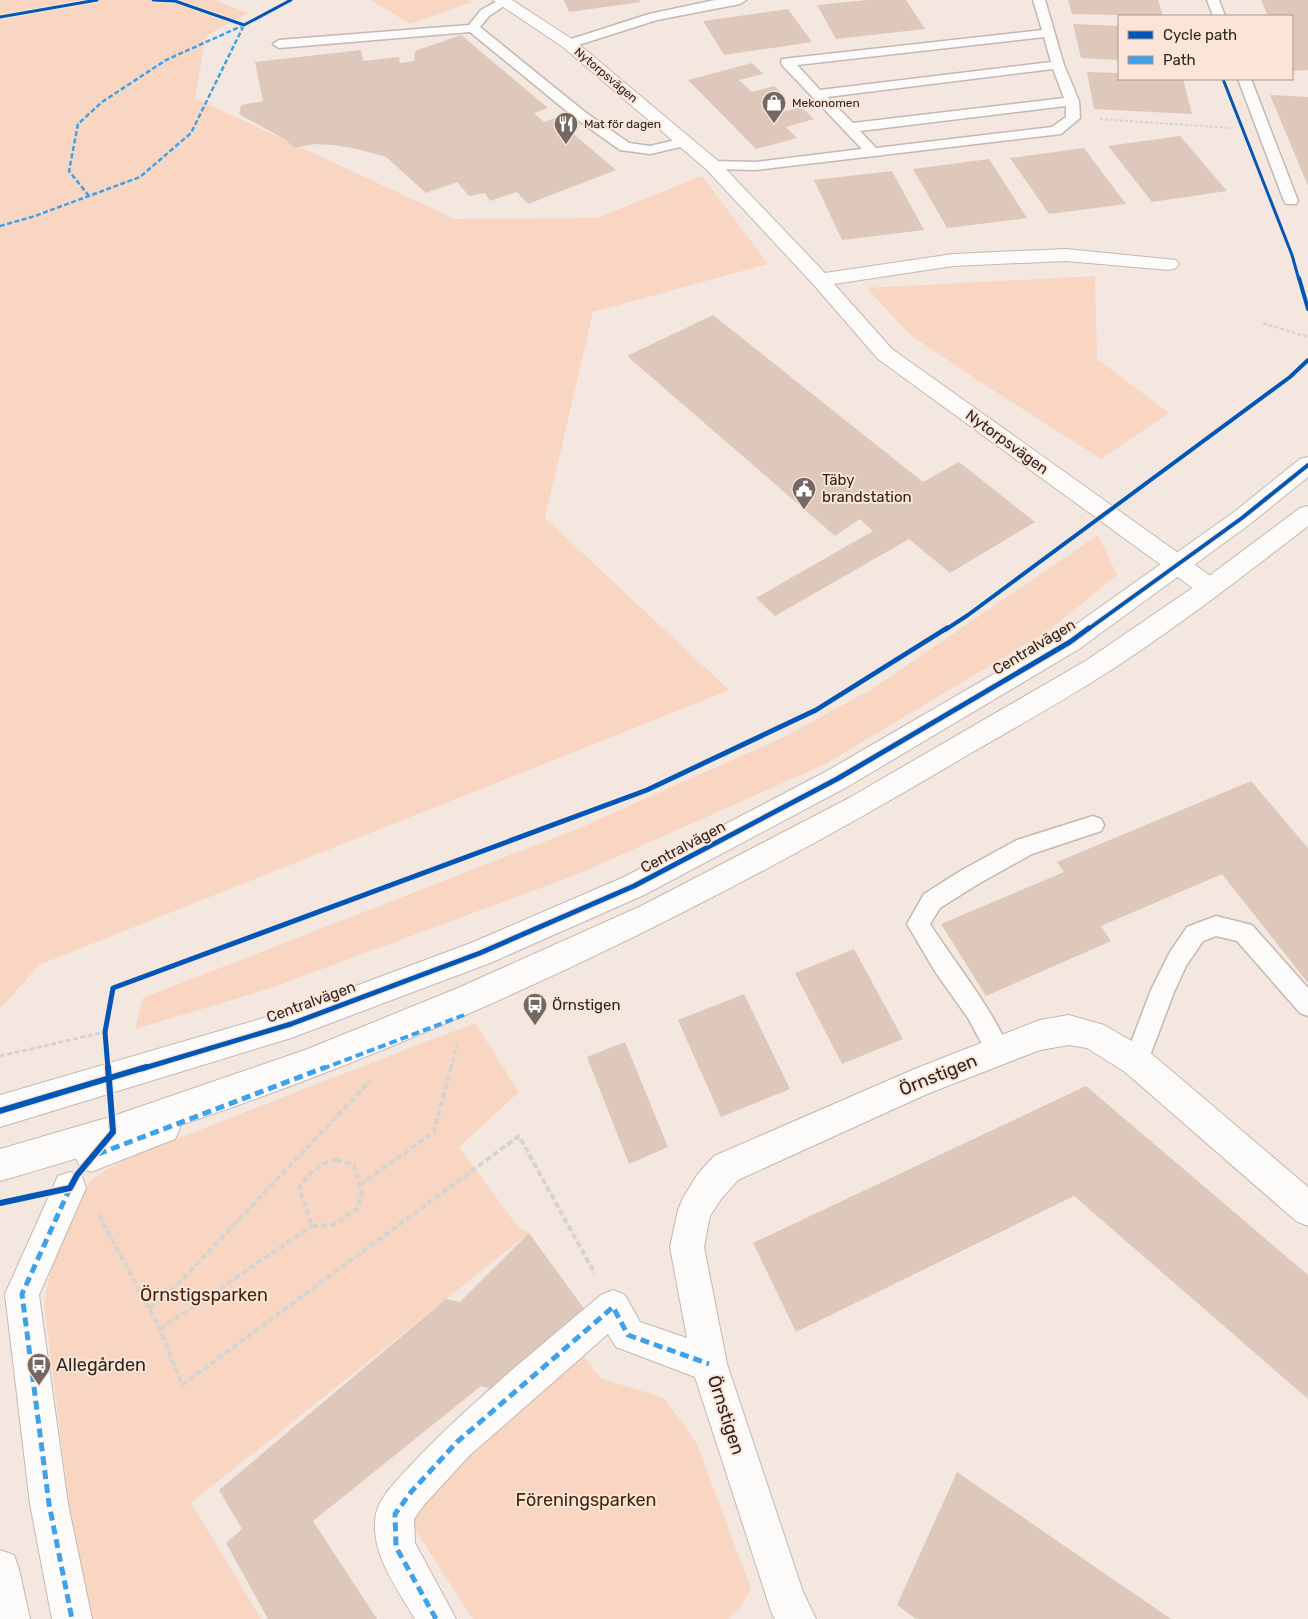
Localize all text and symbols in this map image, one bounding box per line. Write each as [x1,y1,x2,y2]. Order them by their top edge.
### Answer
legend [1118,15,1293,80]
text: Cycle path [1163,26,1237,44]
street label: Nytorpsvägen [571,44,641,106]
text: Path [1163,51,1196,69]
shop icon: Mekonomen [761,90,787,124]
place label: Mekonomen [792,96,860,110]
restaurant icon: Mat för dagen [553,111,579,145]
place label: Mat för dagen [584,117,661,131]
street label: Nytorpsvägen [962,406,1052,478]
place label: Täby brandstation [822,471,912,506]
public building icon: Täby brandstation [791,476,817,510]
street label: Centralvägen [989,615,1079,679]
street label: Centralvägen [638,817,728,877]
street label: Centralvägen [264,978,358,1026]
bus stop icon: Örnstigen [522,992,548,1026]
place label: Örnstigen [552,996,621,1014]
street label: Örnstigen [896,1049,980,1101]
park label: Örnstigsparken [140,1284,268,1306]
bus stop icon: Allegården [26,1352,52,1386]
place label: Allegården [56,1354,146,1376]
street label: Örnstigen [703,1372,749,1458]
park label: Föreningsparken [516,1489,656,1511]

